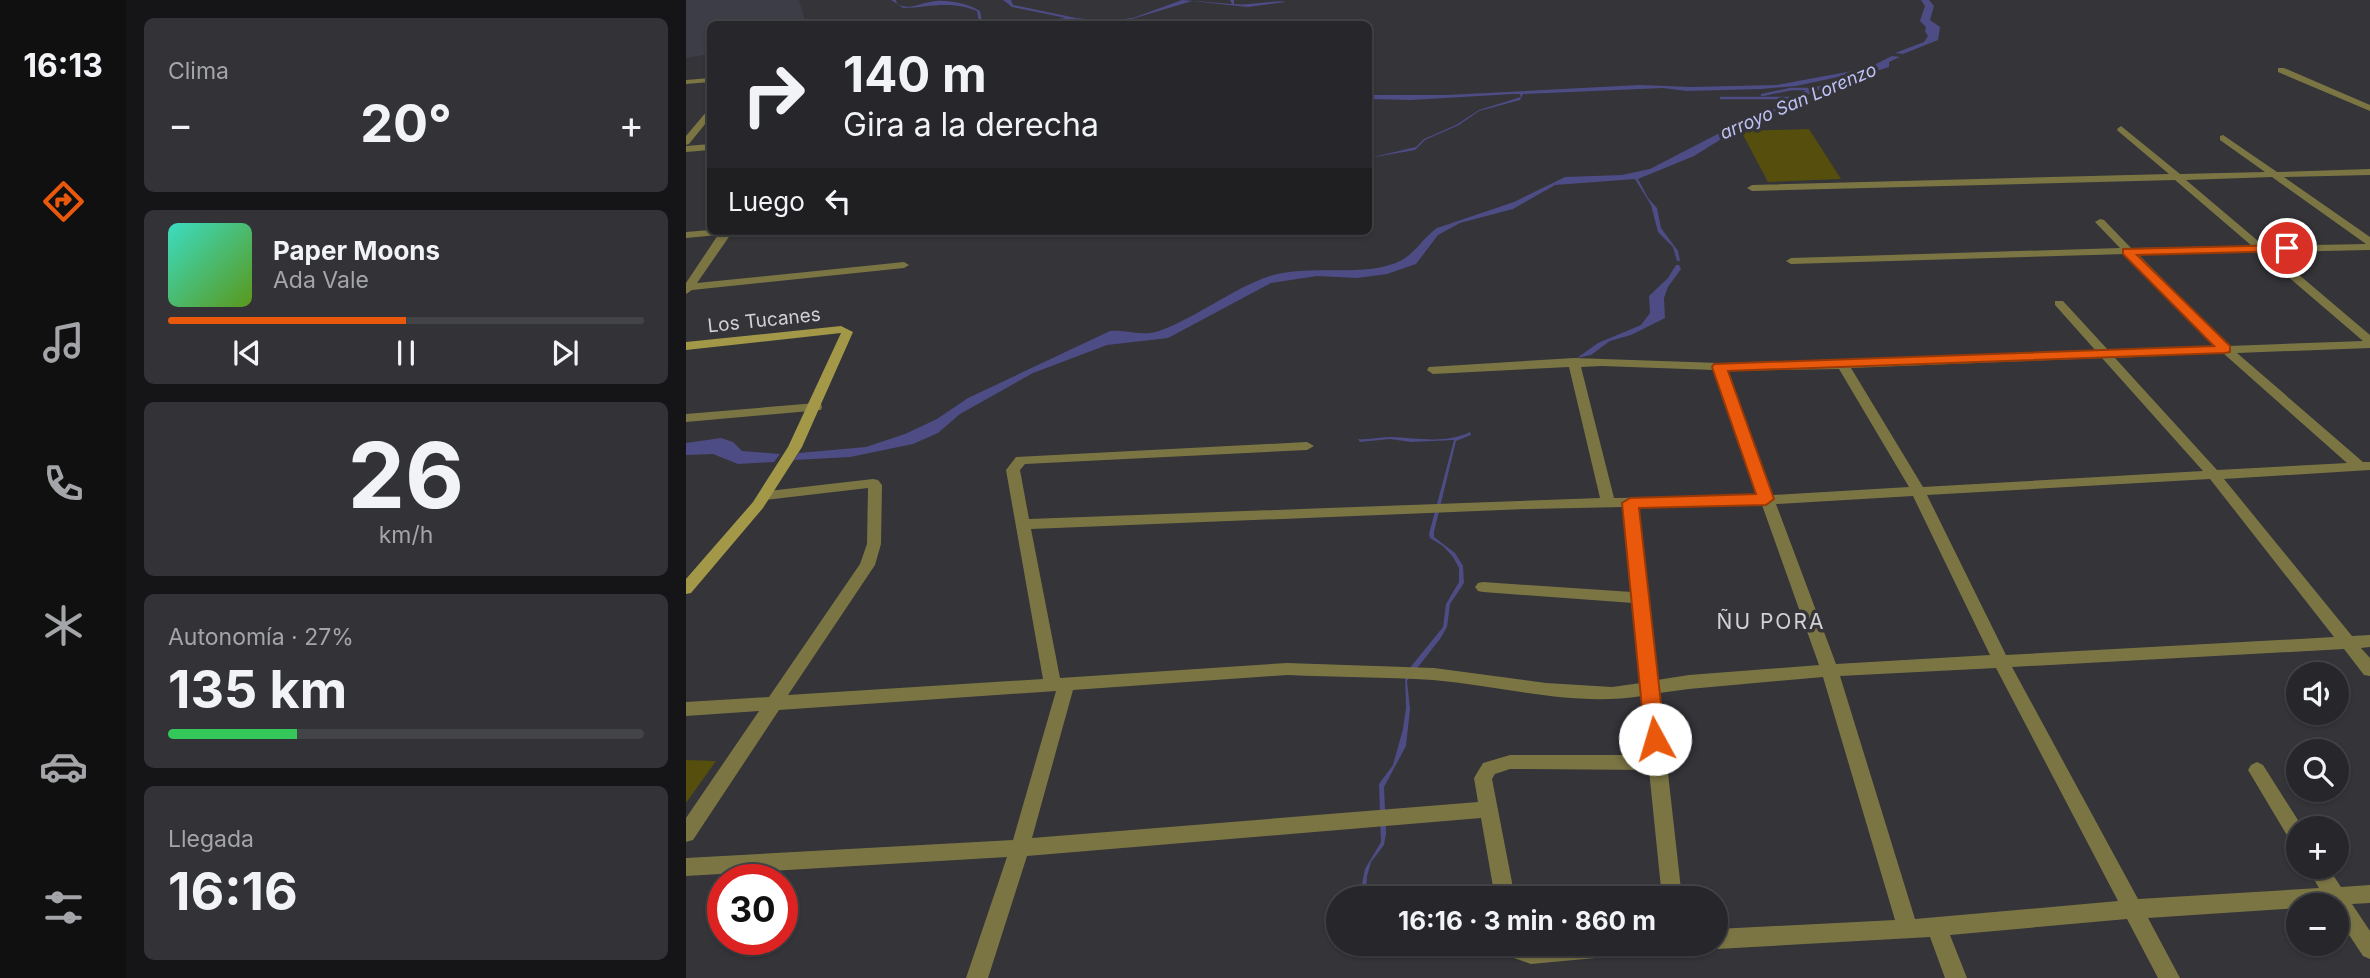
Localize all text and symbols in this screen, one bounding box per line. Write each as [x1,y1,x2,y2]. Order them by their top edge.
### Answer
text: 140 m [843,45,987,104]
text: 16:13 [23,46,103,85]
icon: right [728,49,819,140]
text: Clima [168,57,229,85]
water label: arroyo San Lorenzo [1717,59,1879,143]
text: 20° [360,92,452,155]
text: − [168,101,193,147]
text: + [619,101,644,147]
text: Gira a la derecha [843,105,1099,144]
icon: directions [39,177,88,226]
icon: left [819,182,857,220]
text: Luego [728,186,805,217]
pin [2257,218,2317,278]
icon: arrive [2268,229,2306,267]
text: Paper Moons [273,235,440,266]
text: Ada Vale [273,266,369,294]
street label: Los Tucanes [706,303,822,337]
icon: music [39,318,88,367]
icon: previous [228,334,266,372]
icon: pause [387,334,425,372]
icon: next [546,334,584,372]
text: 26 [348,420,464,530]
icon: phone [39,459,88,508]
text: km/h [379,521,433,549]
icon: climate [39,601,88,650]
district label: ÑU PORA [1717,608,1825,634]
text: Autonomía · 27% [168,623,354,651]
text: 135 km [168,658,347,721]
map controls [2286,662,2349,956]
button: sound [2286,662,2349,725]
position arrow [1618,702,1692,776]
button: search [2286,739,2349,802]
icon: car [39,742,88,791]
button: + [2286,816,2349,879]
text: Llegada [168,825,254,853]
text: 16:16 [168,860,298,923]
speed limit sign: 30 [707,864,798,955]
icon: filters [39,883,88,932]
button: − [2286,893,2349,956]
text: 16:16 · 3 min · 860 m [1398,905,1656,936]

